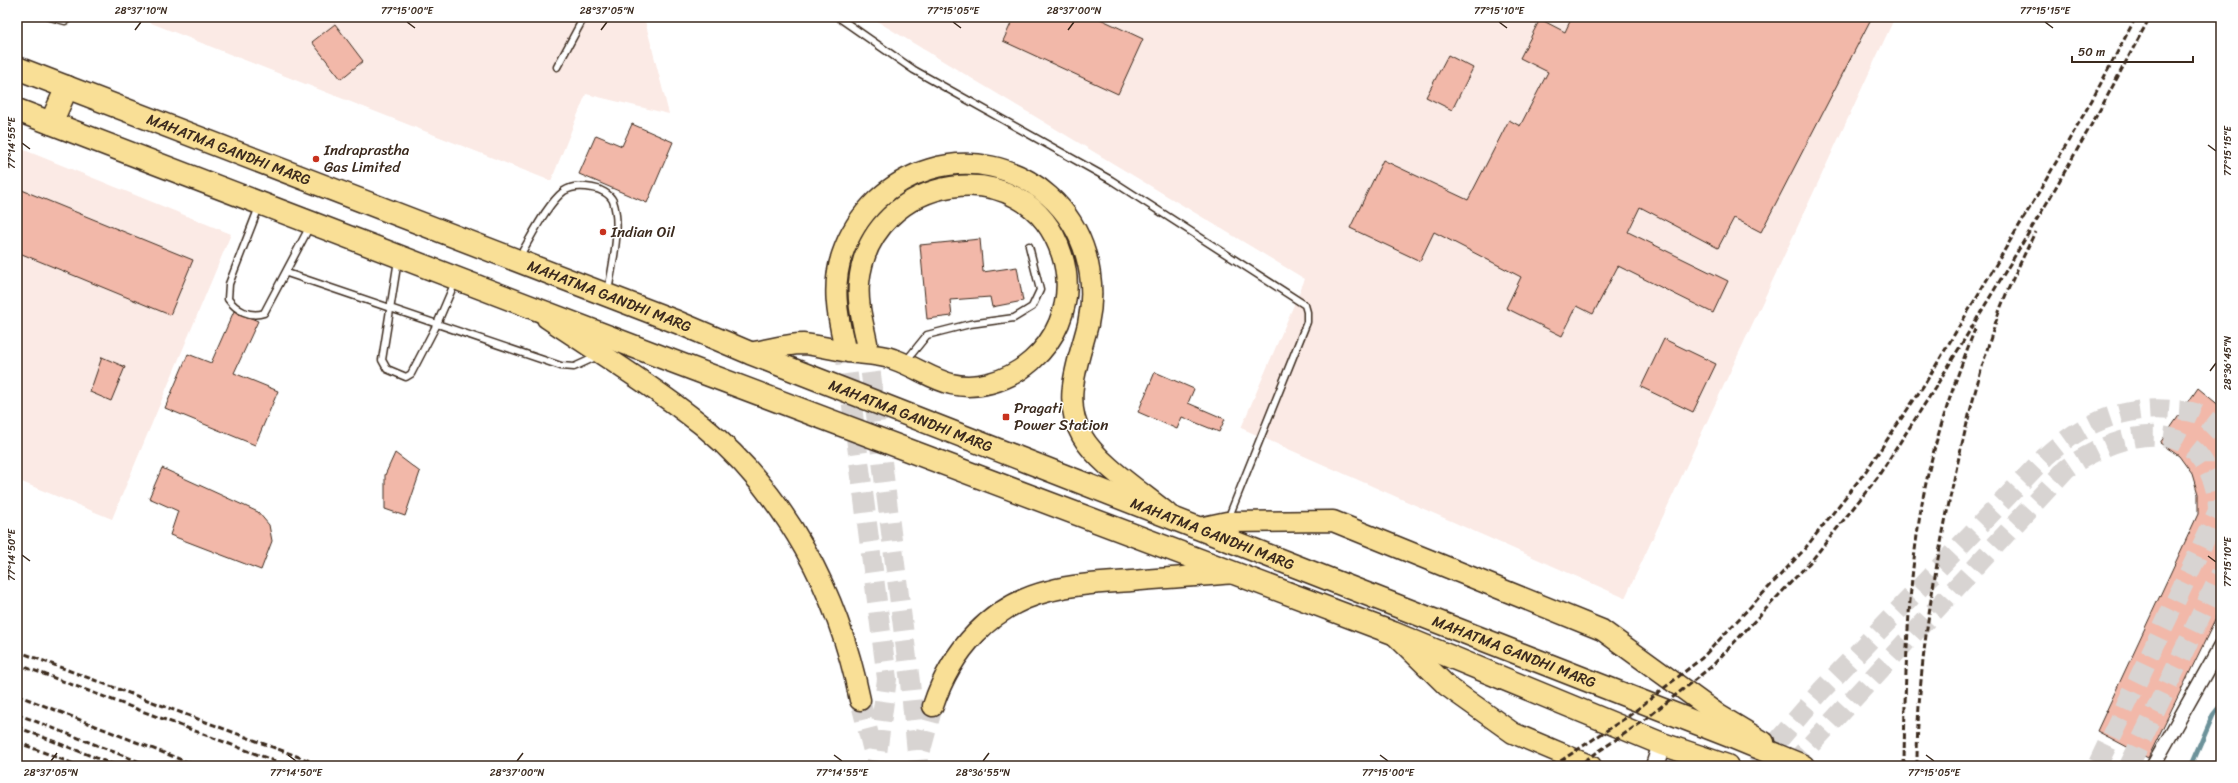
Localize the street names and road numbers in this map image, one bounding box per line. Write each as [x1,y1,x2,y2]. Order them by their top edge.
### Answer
street label: MAHATMA GANDHI MARG [143,106,315,193]
street label: MAHATMA GANDHI MARG [524,253,696,340]
street label: MAHATMA GANDHI MARG [825,372,996,460]
street label: MAHATMA GANDHI MARG [1127,490,1298,578]
street label: MAHATMA GANDHI MARG [1428,608,1600,695]

